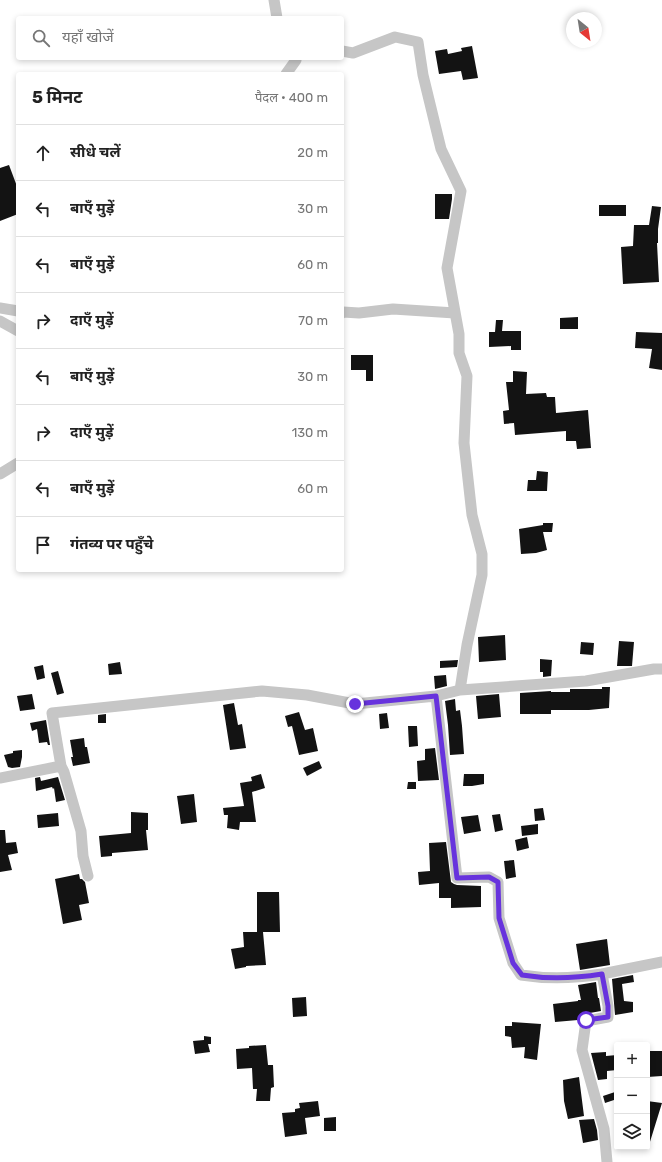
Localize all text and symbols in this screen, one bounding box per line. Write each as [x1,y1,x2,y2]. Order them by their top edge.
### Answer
north arrow [566,12,602,48]
search box [16,16,344,60]
icon: search [30,27,52,49]
text: यहाँ खोजें [62,28,114,46]
text: 5 मिनट [32,87,82,107]
text: पैदल · 400 m [255,90,328,105]
icon: ahead [32,142,54,164]
text: सीधे चलें [70,143,120,161]
text: 20 m [297,145,328,160]
icon: left [32,198,54,220]
text: बाएँ मुड़ें [70,199,114,217]
text: 30 m [297,201,328,216]
icon: left [32,254,54,276]
text: बाएँ मुड़ें [70,255,114,273]
text: 60 m [297,257,328,272]
icon: right [32,310,54,332]
text: दाएँ मुड़ें [70,311,113,329]
text: 70 m [298,313,328,328]
icon: left [32,366,54,388]
text: बाएँ मुड़ें [70,367,114,385]
text: 30 m [297,369,328,384]
icon: right [32,422,54,444]
text: दाएँ मुड़ें [70,423,113,441]
text: 130 m [292,425,328,440]
icon: left [32,478,54,500]
text: बाएँ मुड़ें [70,479,114,497]
text: 60 m [297,481,328,496]
icon: arrive [32,534,54,556]
text: गंतव्य पर पहुँचे [70,535,154,553]
route end [346,695,364,713]
route start [577,1011,595,1029]
map controls [614,1042,650,1150]
button: + [614,1042,650,1078]
button: − [614,1078,650,1114]
button: layers [614,1114,650,1150]

